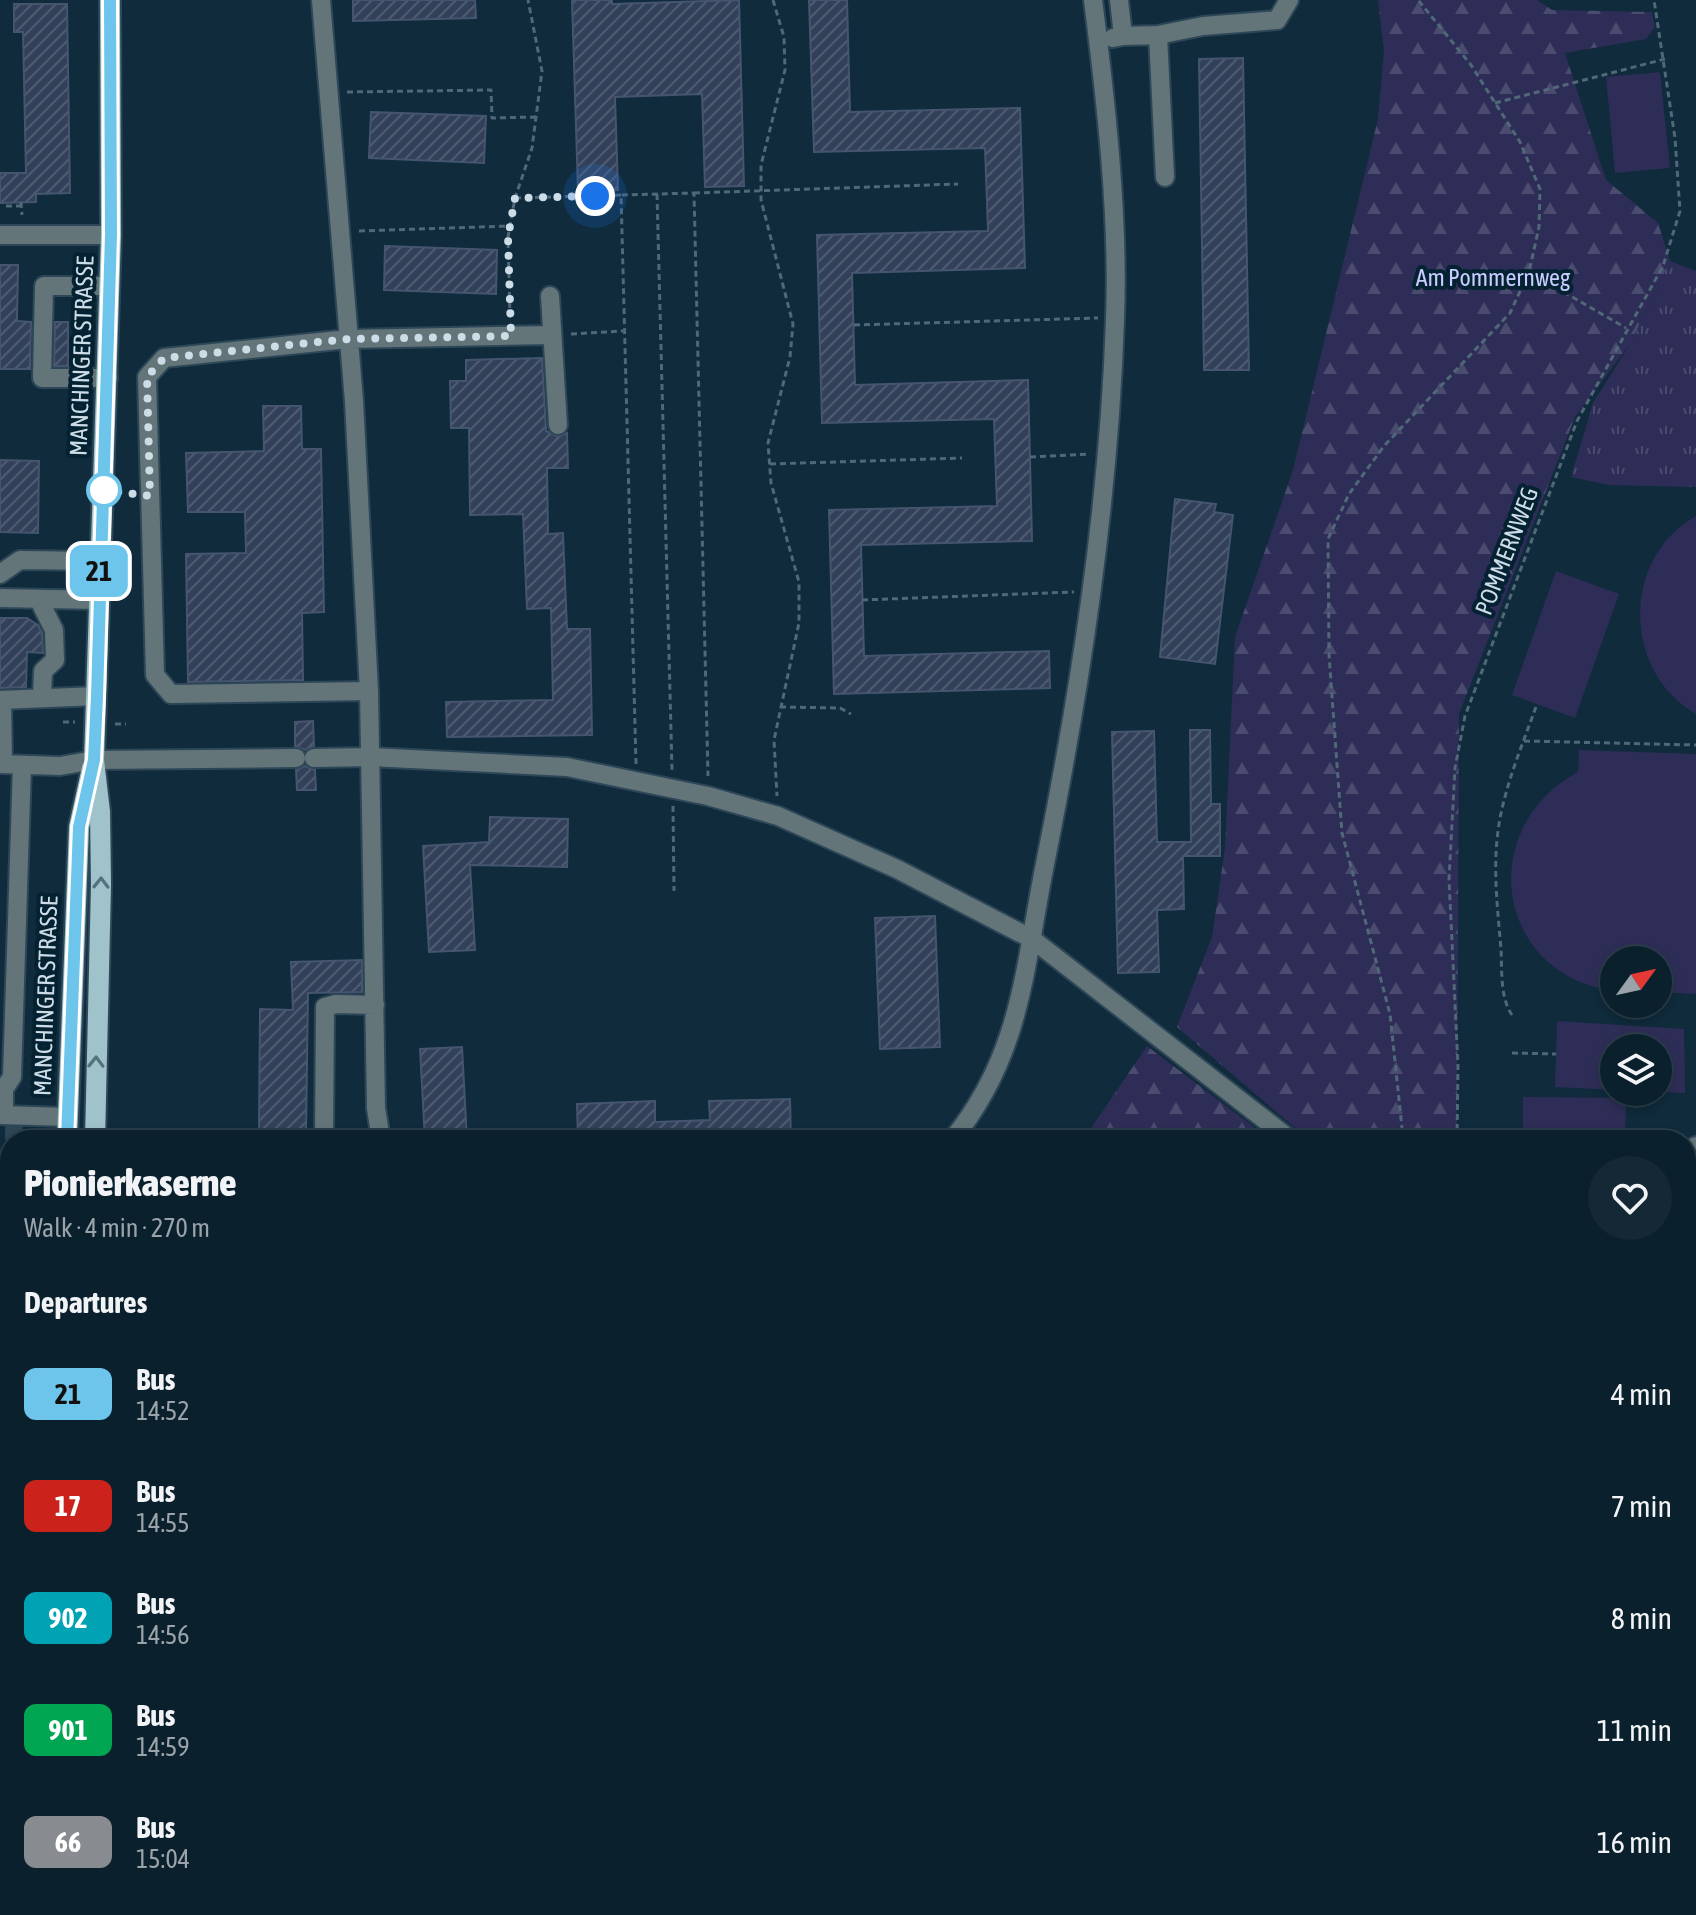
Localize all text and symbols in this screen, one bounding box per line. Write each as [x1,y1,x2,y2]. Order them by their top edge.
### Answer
your location [575,176,615,216]
street label: MANCHINGER STRASSE [65,256,98,456]
park label: Am Pommernweg [1416,264,1571,291]
unlabelled marker [87,473,121,507]
street label: POMMERNWEG [1470,483,1543,619]
line badge: 21 [63,545,135,597]
text: 21 [86,555,112,587]
one-way arrow [92,876,109,889]
street label: MANCHINGER STRASSE [29,896,62,1096]
north arrow [1600,946,1672,1018]
map controls [1600,946,1672,1106]
button: layers [1600,1034,1672,1106]
one-way arrow [87,1055,105,1068]
button: heart [1588,1156,1672,1240]
text: Pionierkaserne [24,1161,237,1204]
text: Walk · 4 min · 270 m [24,1213,210,1243]
text: Departures [24,1285,147,1319]
text: Bus [136,1362,175,1396]
text: 4 min [1611,1377,1672,1411]
text: 21 [55,1378,81,1410]
text: 14:52 [136,1396,190,1426]
text: Bus [136,1474,175,1508]
text: 7 min [1611,1489,1672,1523]
text: 17 [55,1490,81,1522]
text: 14:55 [136,1508,190,1538]
text: Bus [136,1586,175,1620]
text: 8 min [1611,1601,1672,1635]
text: 902 [48,1602,88,1634]
text: 14:56 [136,1620,190,1650]
text: Bus [136,1698,175,1732]
text: 11 min [1597,1713,1672,1747]
text: 901 [48,1714,88,1746]
text: 14:59 [136,1732,190,1762]
text: Bus [136,1810,175,1844]
text: 16 min [1597,1825,1672,1859]
text: 66 [55,1826,81,1858]
text: 15:04 [136,1844,190,1874]

